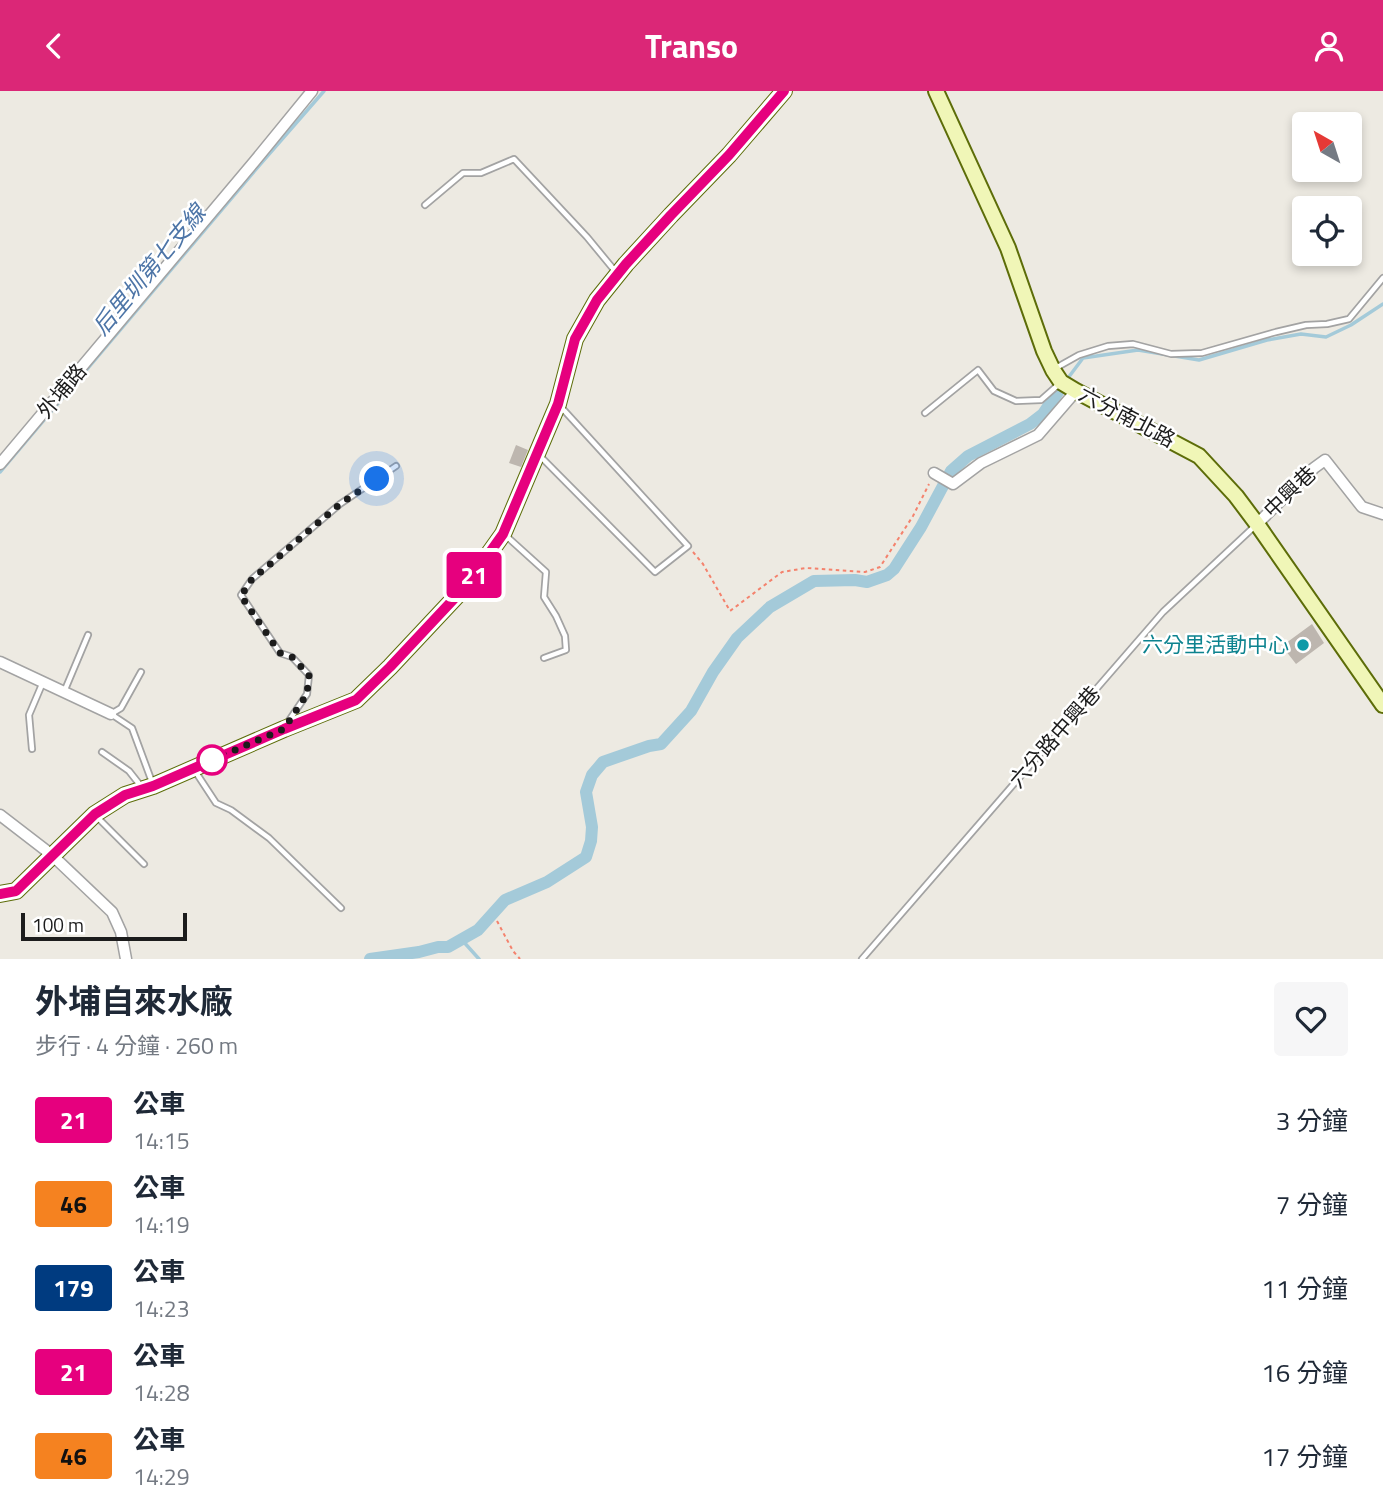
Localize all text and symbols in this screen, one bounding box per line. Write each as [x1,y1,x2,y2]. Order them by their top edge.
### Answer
text: Transo [645,22,738,70]
icon: back [35,27,73,65]
icon: person [1310,27,1348,65]
north arrow [1292,112,1362,182]
map controls [1292,112,1362,266]
water label: 后里圳第七支線 [83,194,216,343]
button: locate [1292,196,1362,266]
street label: 外埔路 [29,356,94,425]
street label: 六分南北路 [1074,377,1181,455]
street label: 中興巷 [1256,458,1323,525]
your location [359,461,394,496]
line badge: 21 [442,552,505,598]
text: 21 [461,557,487,593]
place label: 六分里活動中心 [1142,628,1289,660]
marker: 六分里活動中心 [1295,637,1311,653]
street label: 六分路中興巷 [1001,678,1108,794]
unlabelled marker [197,745,227,775]
scale bar [21,910,187,942]
text: 100 m [32,910,84,939]
text: 外埔自來水廠 [35,976,233,1026]
button: heart [1274,982,1348,1056]
text: 步行 · 4 分鐘 · 260 m [35,1028,238,1063]
text: 公車 [133,1084,185,1123]
text: 3 分鐘 [1276,1101,1348,1140]
text: 21 [60,1102,87,1138]
text: 14:15 [133,1123,190,1158]
text: 公車 [133,1168,185,1207]
text: 7 分鐘 [1276,1185,1348,1224]
text: 46 [60,1186,87,1222]
text: 14:19 [133,1207,190,1242]
text: 公車 [133,1252,185,1291]
text: 11 分鐘 [1261,1269,1348,1308]
text: 179 [53,1270,94,1306]
text: 14:23 [133,1291,190,1326]
text: 公車 [133,1336,185,1375]
text: 16 分鐘 [1261,1353,1348,1392]
text: 21 [60,1354,87,1390]
text: 14:28 [133,1375,190,1410]
text: 公車 [133,1420,185,1459]
text: 17 分鐘 [1261,1437,1348,1476]
text: 46 [60,1438,87,1474]
text: 14:29 [133,1459,190,1494]

